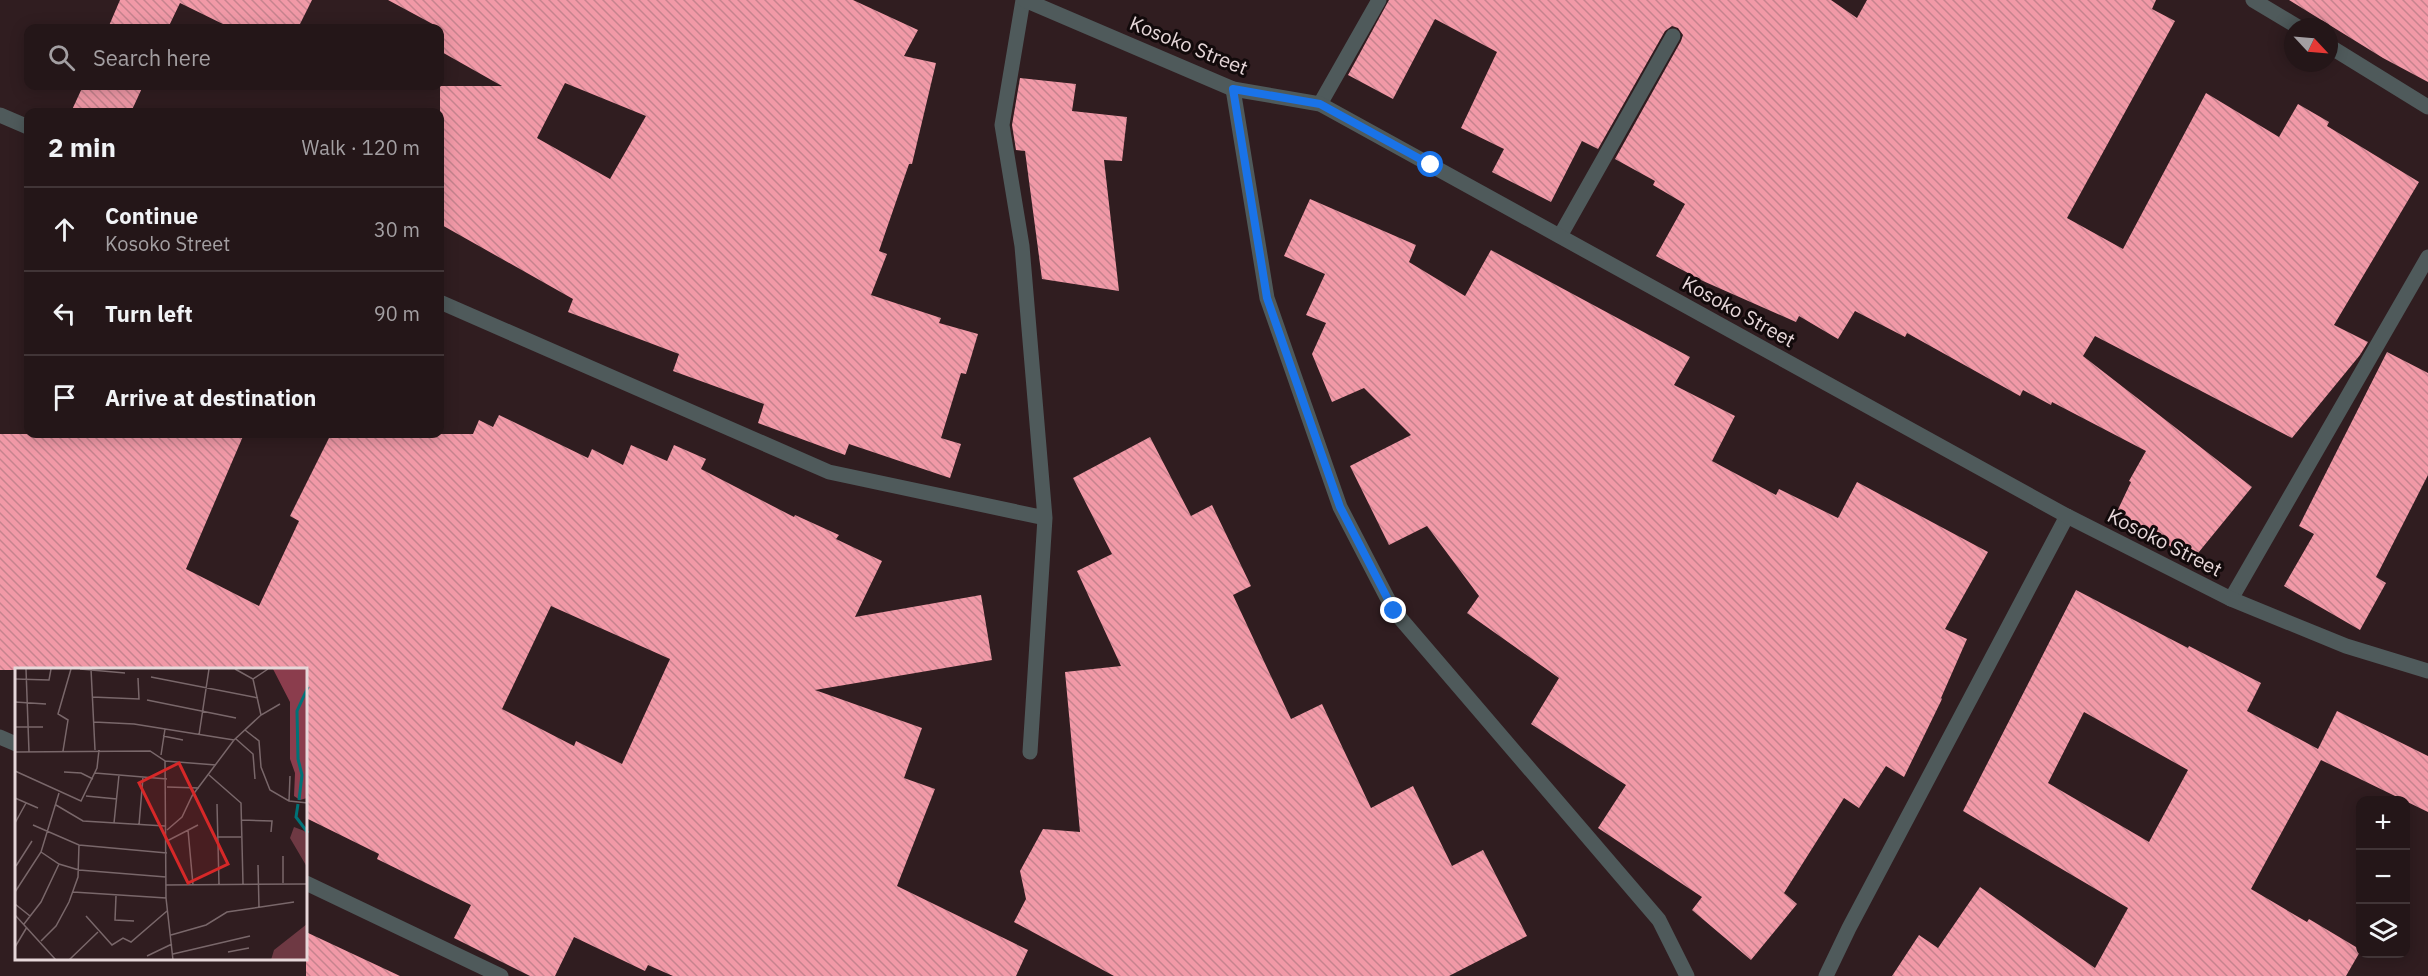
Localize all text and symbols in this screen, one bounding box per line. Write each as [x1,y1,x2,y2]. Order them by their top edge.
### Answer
street label: Kosoko Street [1126,9,1252,81]
north arrow [2284,18,2338,72]
search box [24,24,444,90]
icon: search [45,41,78,74]
text: Search here [93,43,211,72]
text: 2 min [48,130,116,164]
text: Walk · 120 m [302,134,420,161]
route start [1417,151,1443,177]
text: Continue [105,201,198,230]
icon: ahead [48,213,81,246]
text: 30 m [374,216,420,243]
text: Kosoko Street [105,230,230,257]
street label: Kosoko Street [1678,269,1800,353]
icon: left [48,297,81,330]
text: Turn left [105,299,193,328]
text: 90 m [374,300,420,327]
icon: arrive [48,381,81,414]
text: Arrive at destination [105,383,316,412]
street label: Kosoko Street [2103,502,2227,582]
route end [1380,597,1406,623]
inset map [15,668,308,961]
map controls [2356,796,2410,958]
button: + [2356,796,2410,850]
button: − [2356,850,2410,904]
button: layers [2356,904,2410,958]

